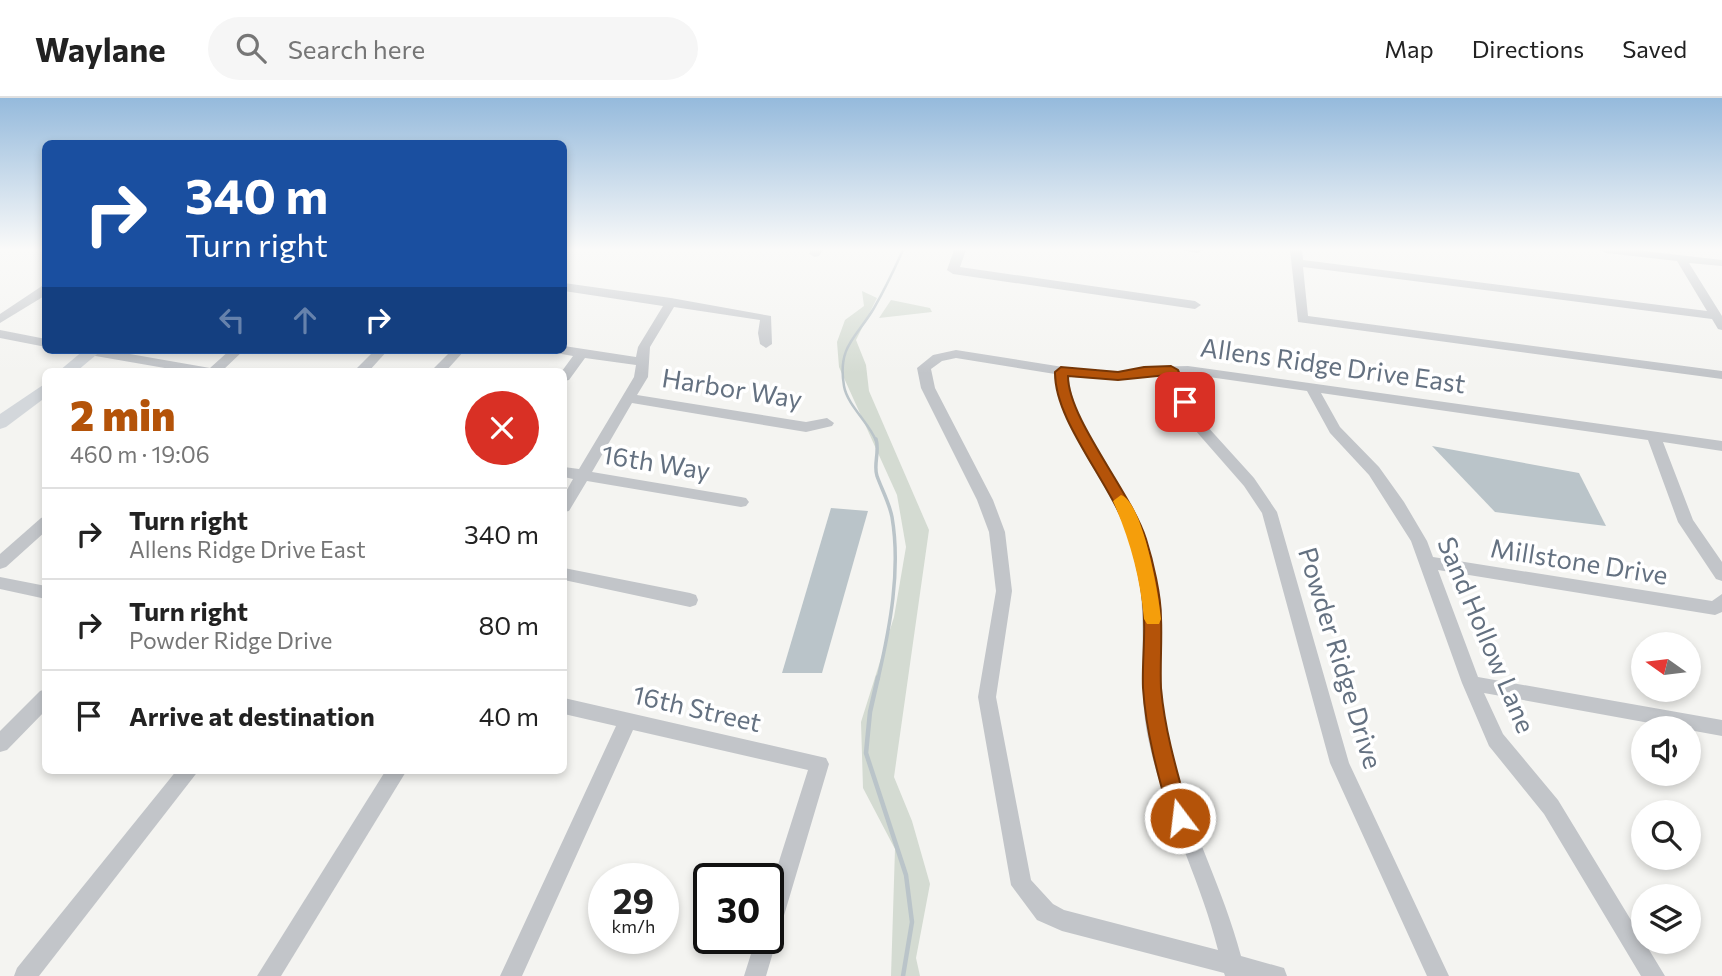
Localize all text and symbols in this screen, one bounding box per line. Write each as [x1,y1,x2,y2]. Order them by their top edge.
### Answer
search box [208,17,698,80]
text: Waylane [35,28,166,69]
icon: search [232,29,270,67]
text: Search here [288,33,425,64]
text: Map [1384,34,1434,63]
text: Directions [1472,34,1584,63]
text: Saved [1622,34,1687,63]
text: 340 m [185,164,328,224]
icon: right [70,168,161,259]
text: Turn right [185,224,328,264]
icon: left [213,301,251,339]
icon: ahead [286,301,324,339]
icon: right [359,301,397,339]
street label: Allens Ridge Drive East [1199,331,1468,398]
street label: Harbor Way [660,361,805,414]
pin [1155,372,1215,432]
icon: arrive [1166,383,1204,421]
text: 2 min [70,388,176,440]
button: close [465,391,539,465]
street label: 16th Way [600,438,713,485]
text: 460 m · 19:06 [70,440,210,468]
text: Turn right [129,504,248,535]
icon: right [70,515,108,553]
text: 340 m [464,518,539,549]
street label: Millstone Drive [1488,531,1670,590]
street label: Sand Hollow Lane [1432,532,1543,737]
text: Allens Ridge Drive East [129,535,366,563]
street label: Powder Ridge Drive [1293,543,1390,772]
text: Turn right [129,595,248,626]
icon: right [70,606,108,644]
text: 80 m [479,609,539,640]
text: Powder Ridge Drive [129,626,332,654]
north arrow [1631,632,1701,702]
map controls [1631,632,1701,954]
street label: 16th Street [630,678,765,737]
icon: arrive [70,697,108,735]
text: Arrive at destination [129,700,375,731]
text: 40 m [479,700,539,731]
button: sound [1631,716,1701,786]
position arrow [1143,781,1217,855]
button: search [1631,800,1701,870]
speed limit sign: 30 [693,863,784,954]
text: 29 [613,878,654,921]
button: layers [1631,884,1701,954]
text: km/h [612,915,655,937]

